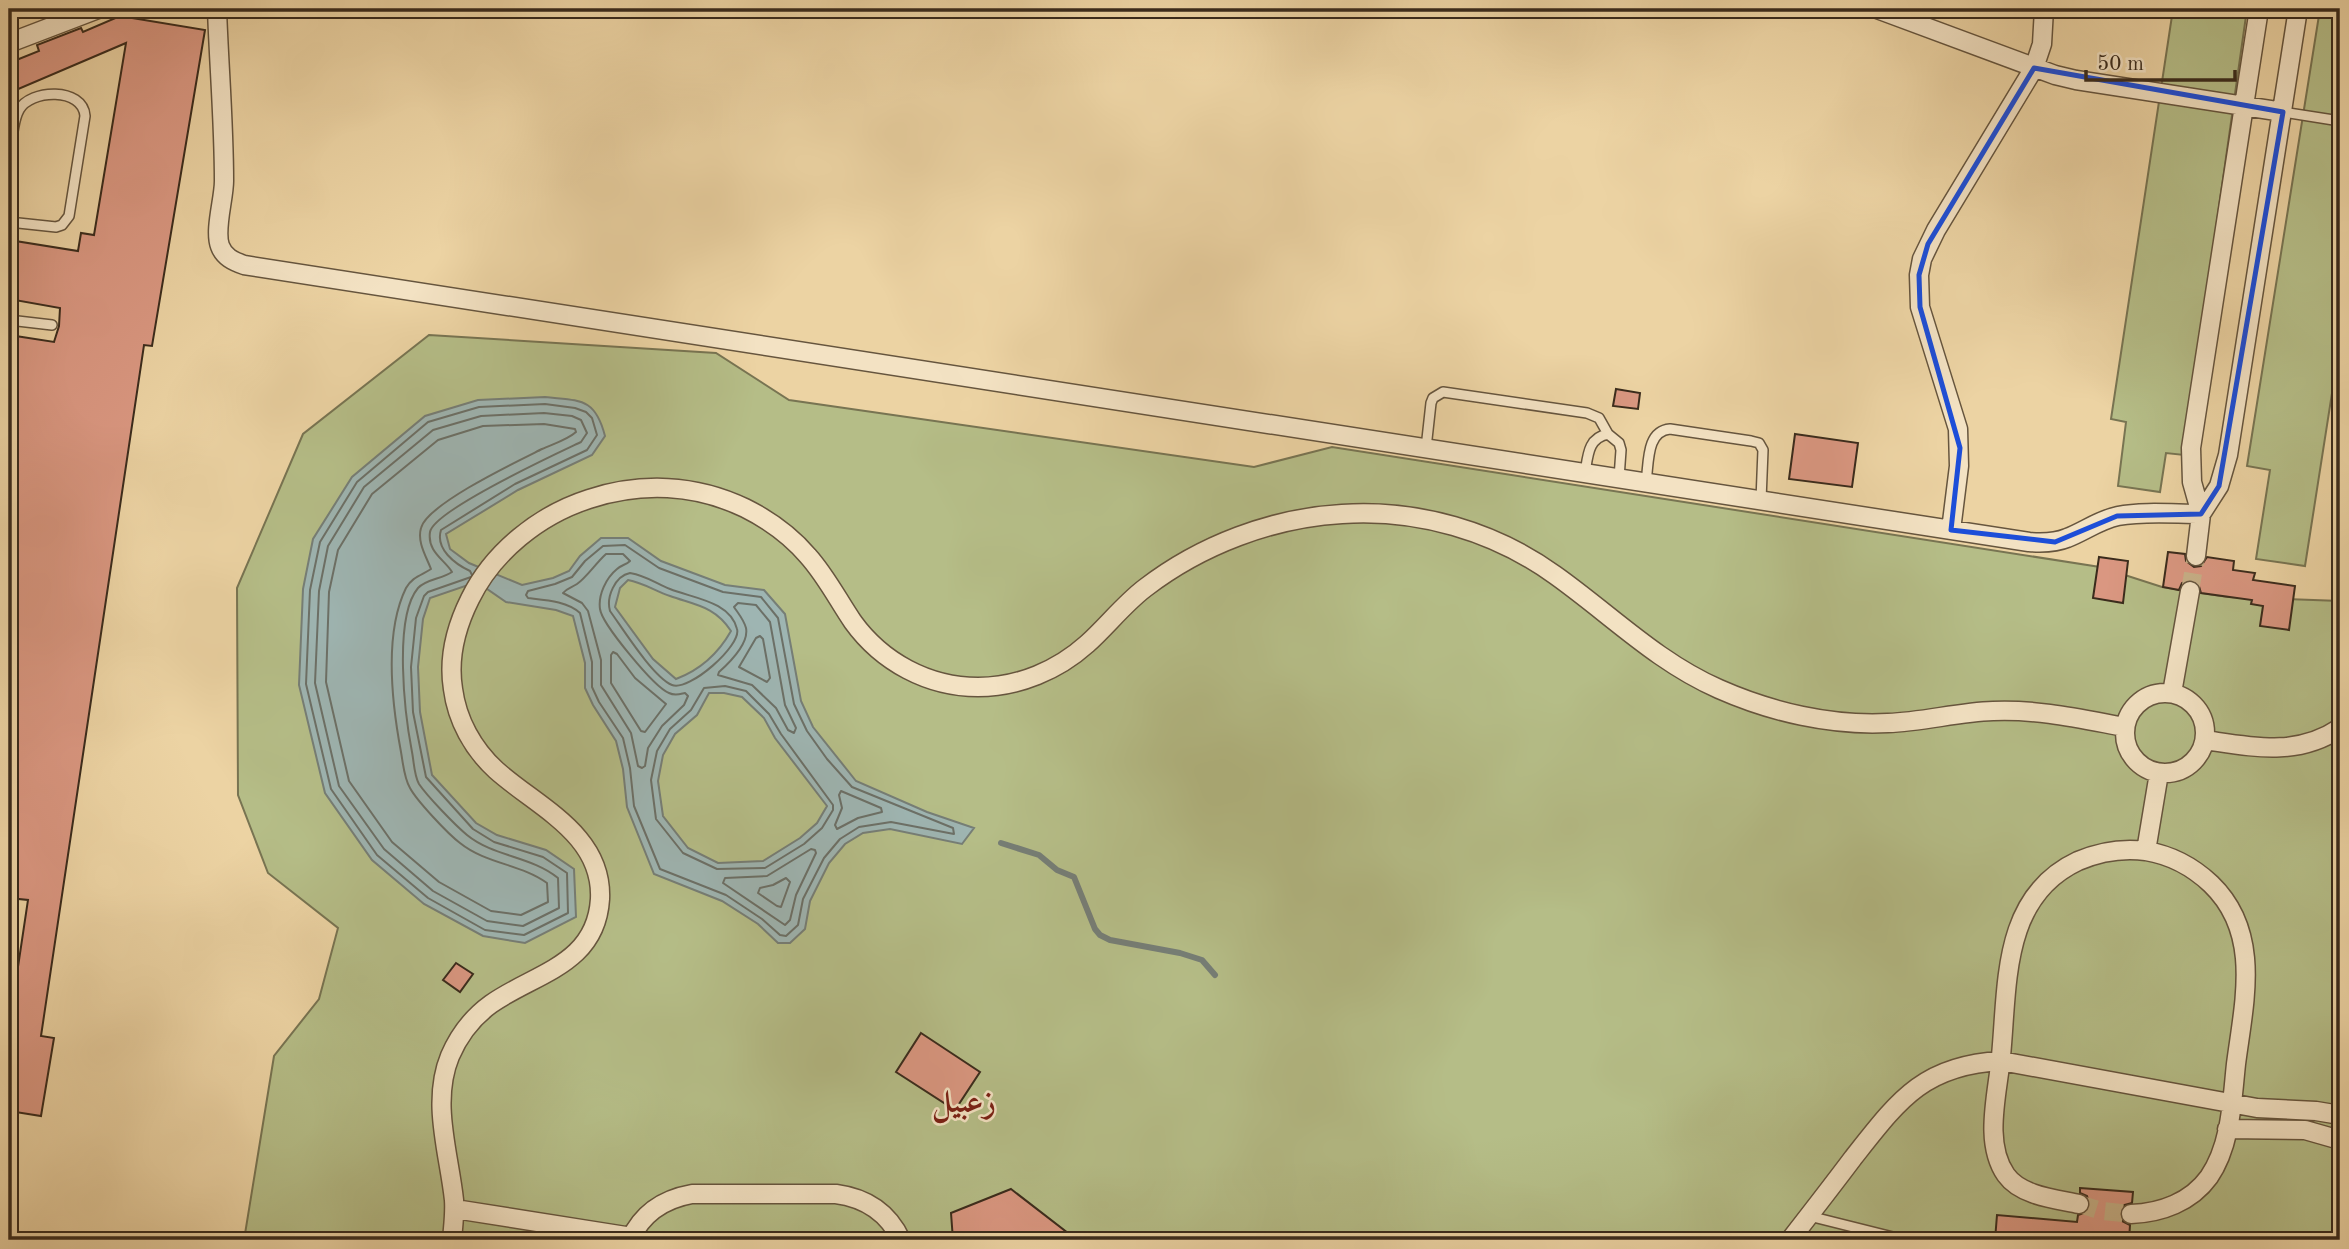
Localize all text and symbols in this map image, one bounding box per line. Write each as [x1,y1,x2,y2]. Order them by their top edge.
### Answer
scale bar [2086,38,2235,82]
text: 50 m [2097,54,2144,75]
district label: زعبيل [932,1088,996,1124]

